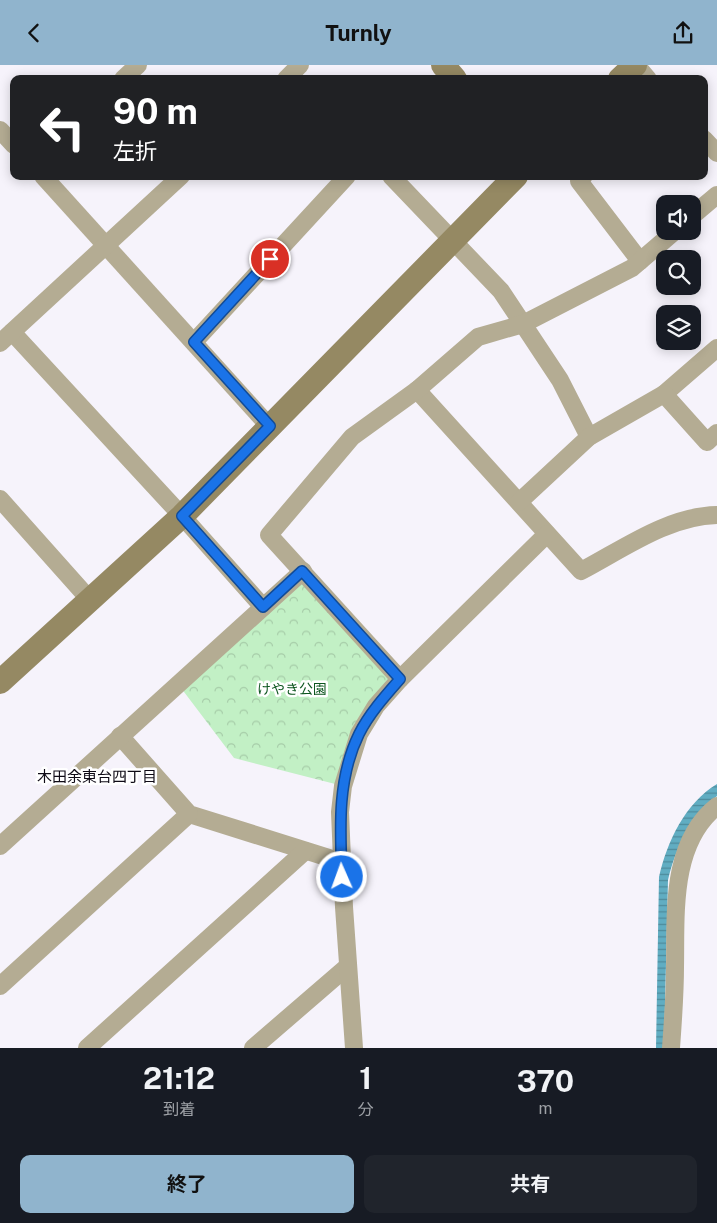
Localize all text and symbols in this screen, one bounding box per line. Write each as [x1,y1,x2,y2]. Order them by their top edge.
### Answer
icon: back [20,19,48,47]
icon: share [669,19,697,47]
text: Turnly [325,20,392,46]
text: 90 m [113,91,198,132]
icon: left [30,95,95,160]
text: 左折 [113,138,157,164]
map controls [656,195,701,350]
button: sound [656,195,701,240]
pin [249,238,291,280]
icon: arrive [256,245,284,273]
button: search [656,250,701,295]
button: layers [656,305,701,350]
park label: けやき公園 [257,681,327,697]
district label: 木田余東台四丁目 [37,768,157,785]
position arrow [315,850,367,902]
text: 21:12 [143,1060,215,1096]
text: 1 [359,1060,372,1096]
text: 370 [517,1063,574,1099]
text: m [538,1099,552,1118]
text: 到着 [163,1100,195,1119]
text: 分 [358,1100,374,1119]
button: 終了 [20,1155,354,1213]
button: 共有 [364,1155,697,1213]

